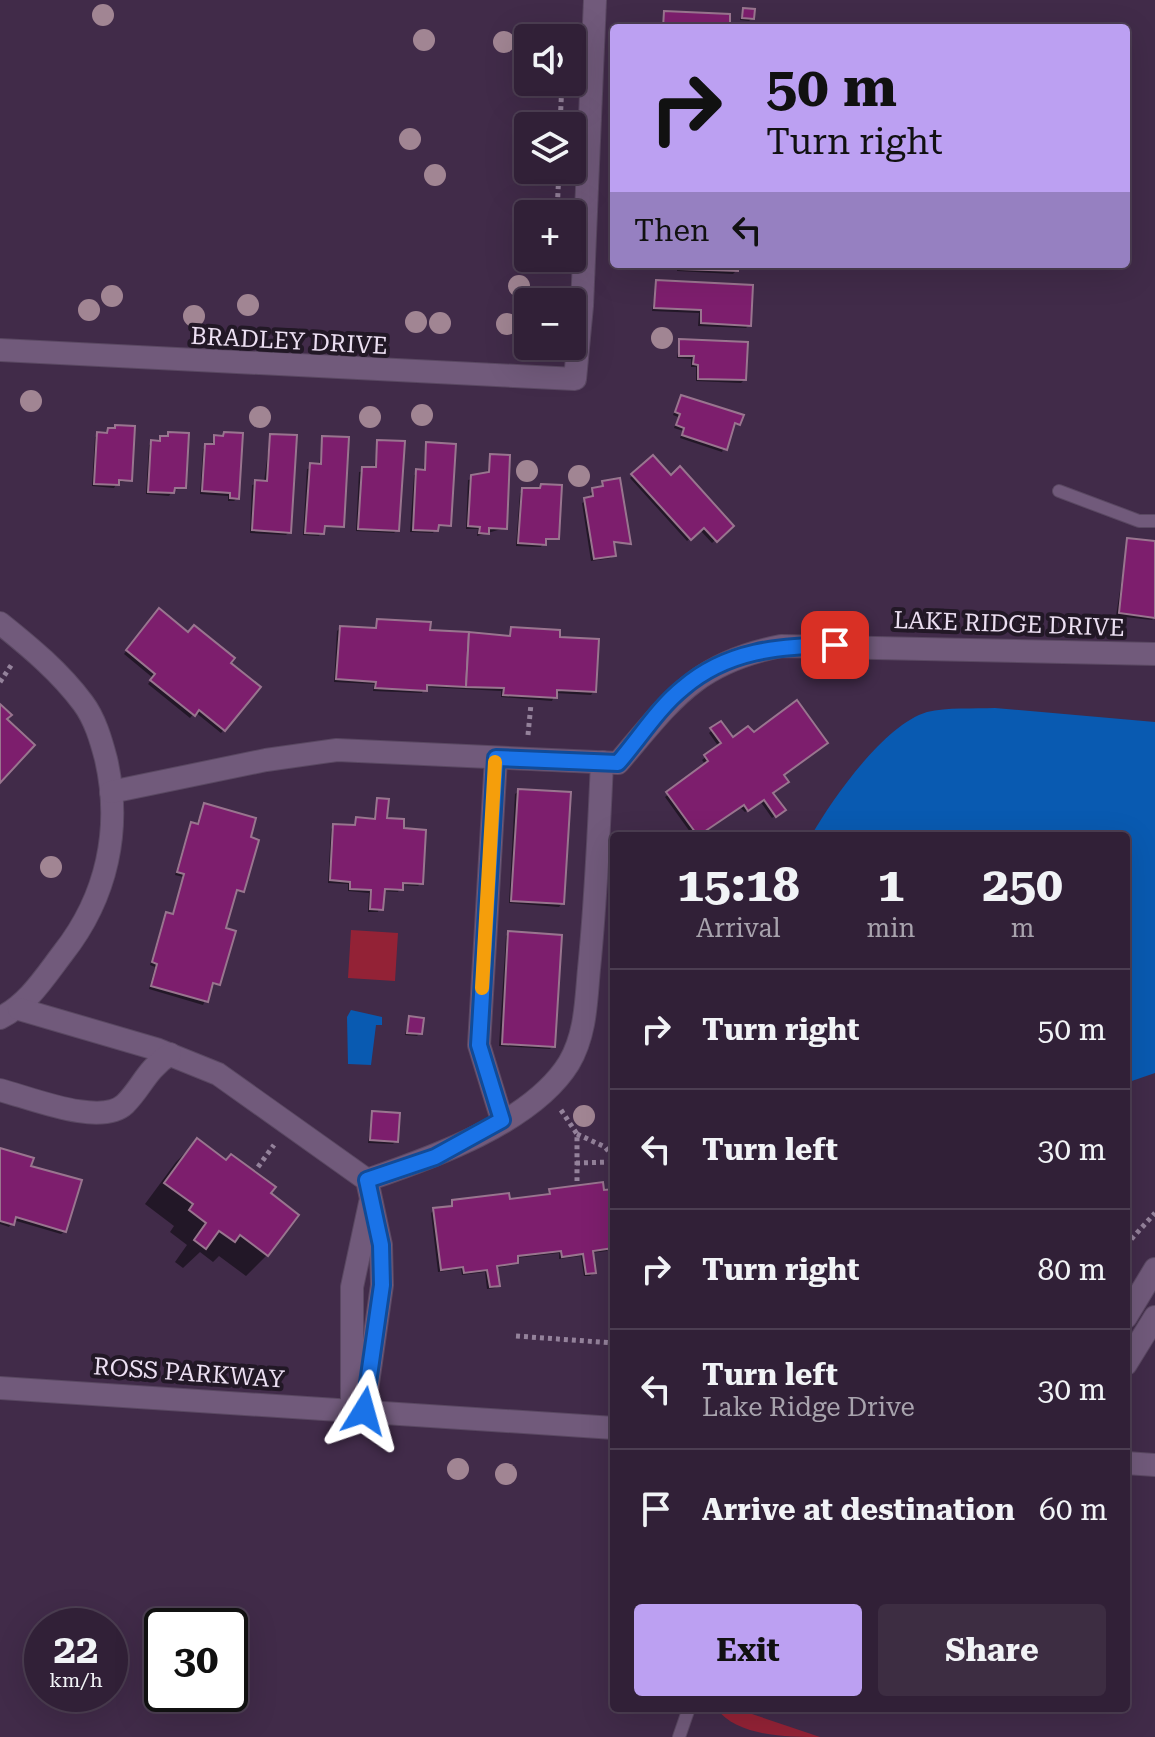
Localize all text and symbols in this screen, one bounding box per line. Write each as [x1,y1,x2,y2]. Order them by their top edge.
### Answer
map controls [514,24,586,360]
button: sound [514,24,586,96]
text: 50 m [766,54,897,120]
icon: right [634,56,738,160]
button: layers [514,112,586,184]
text: Turn right [766,121,943,163]
button: + [514,200,586,272]
icon: left [725,208,769,252]
text: Then [634,213,709,248]
button: − [514,288,586,360]
street label: BRADLEY DRIVE [190,322,388,360]
street label: LAKE RIDGE DRIVE [893,606,1125,642]
pin [801,611,869,679]
icon: arrive [813,623,857,667]
text: 15:18 [677,857,800,913]
text: 1 [877,857,904,913]
text: 250 [982,857,1063,913]
text: Arrival [696,913,781,943]
text: min [867,913,915,943]
text: m [1011,913,1035,943]
icon: right [634,1007,678,1051]
text: Turn right [702,1012,859,1047]
text: 50 m [1037,1012,1106,1047]
icon: left [634,1127,678,1171]
text: Turn left [702,1132,838,1167]
text: 30 m [1037,1132,1106,1167]
icon: right [634,1247,678,1291]
text: Turn right [702,1252,859,1287]
text: 80 m [1037,1252,1106,1287]
street label: ROSS PARKWAY [92,1352,286,1394]
text: Turn left [702,1357,838,1392]
icon: left [634,1367,678,1411]
position arrow [322,1369,406,1453]
text: 30 m [1037,1372,1106,1407]
text: Lake Ridge Drive [702,1392,915,1422]
icon: arrive [634,1487,678,1531]
text: Arrive at destination [702,1492,1015,1527]
text: 60 m [1039,1492,1108,1527]
button: Exit [634,1604,862,1696]
button: Share [878,1604,1106,1696]
speed limit sign: 30 [144,1608,248,1712]
text: 22 [54,1626,98,1673]
text: km/h [49,1668,103,1692]

